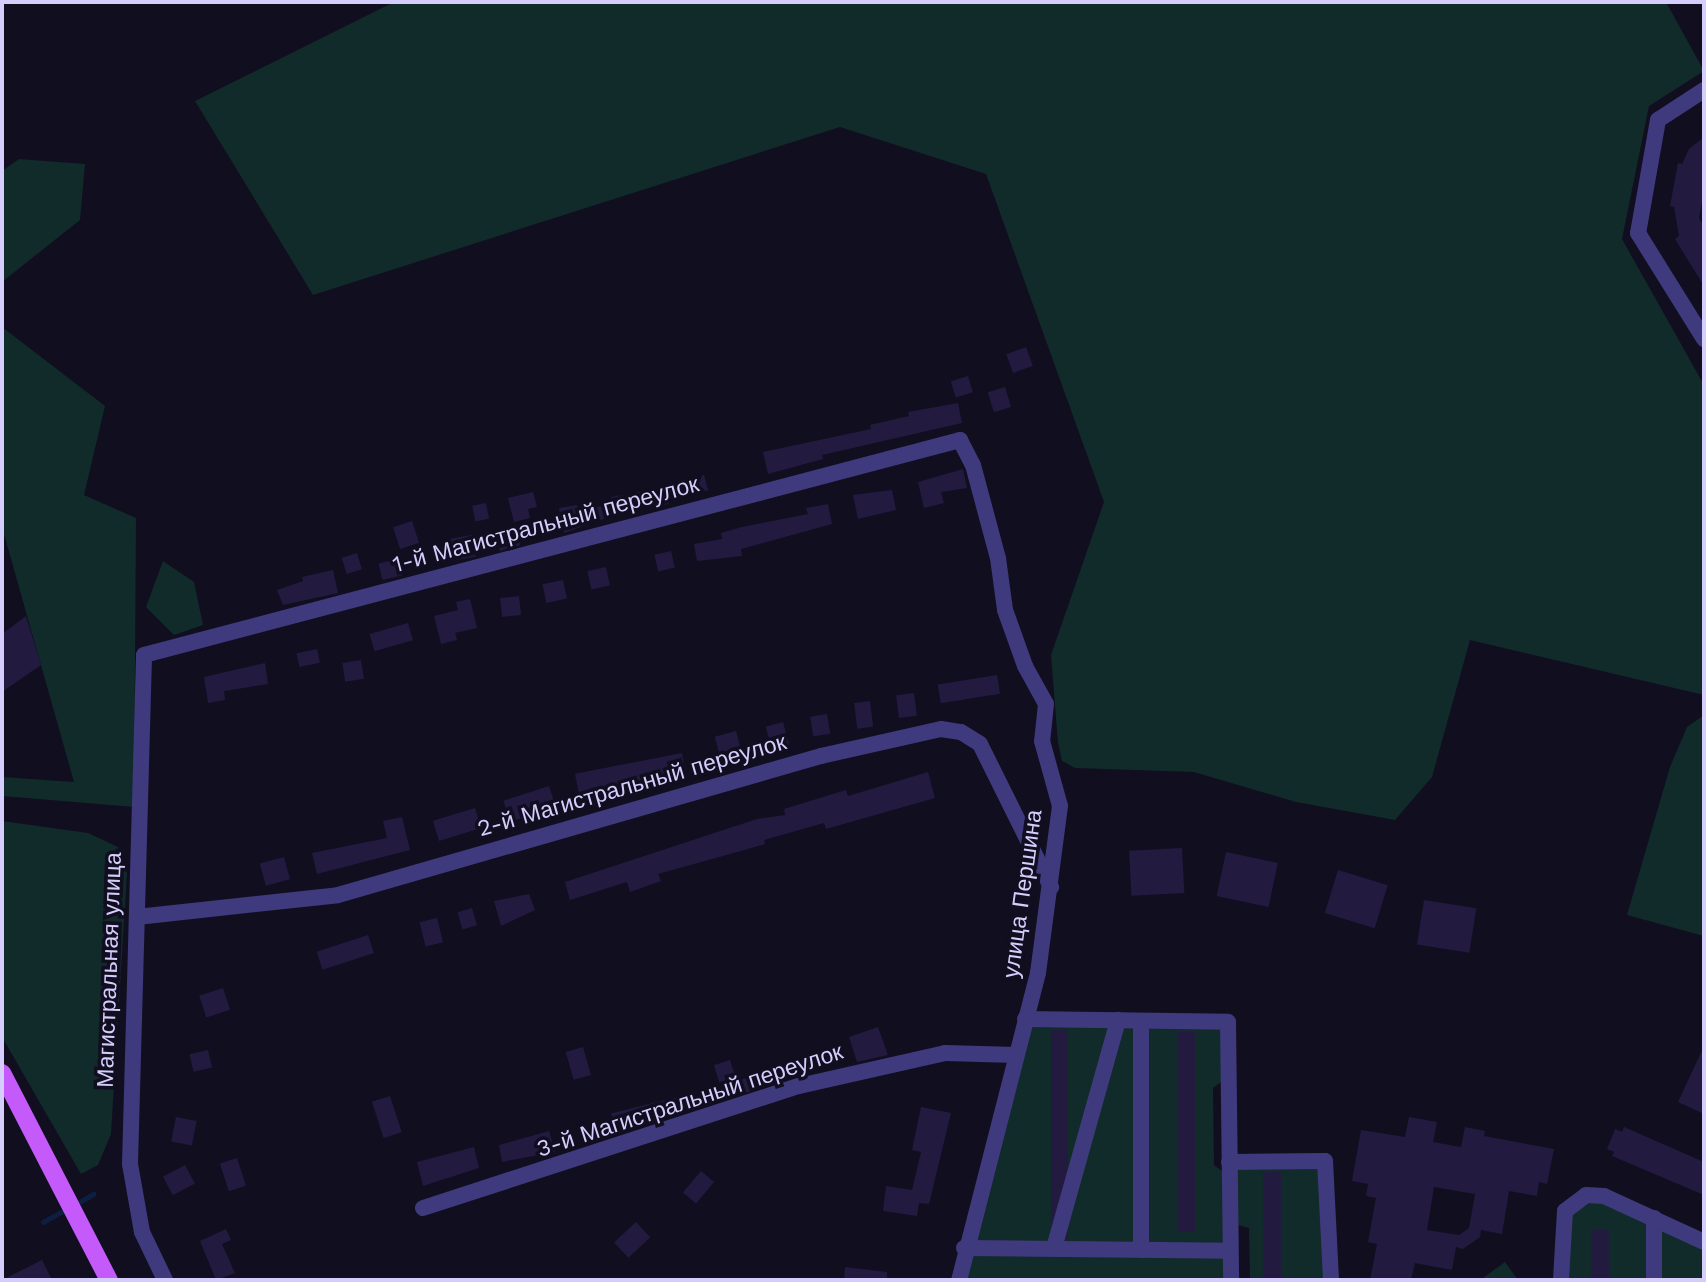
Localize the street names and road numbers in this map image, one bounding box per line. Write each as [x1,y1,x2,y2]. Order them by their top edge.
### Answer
street label: 1-й Магистральный переулок [390,471,702,579]
street label: 2-й Магистральный переулок [474,729,790,843]
street label: улица Першина [998,808,1048,980]
street label: Магистральная улица [92,852,128,1088]
street label: 3-й Магистральный переулок [533,1038,847,1164]

